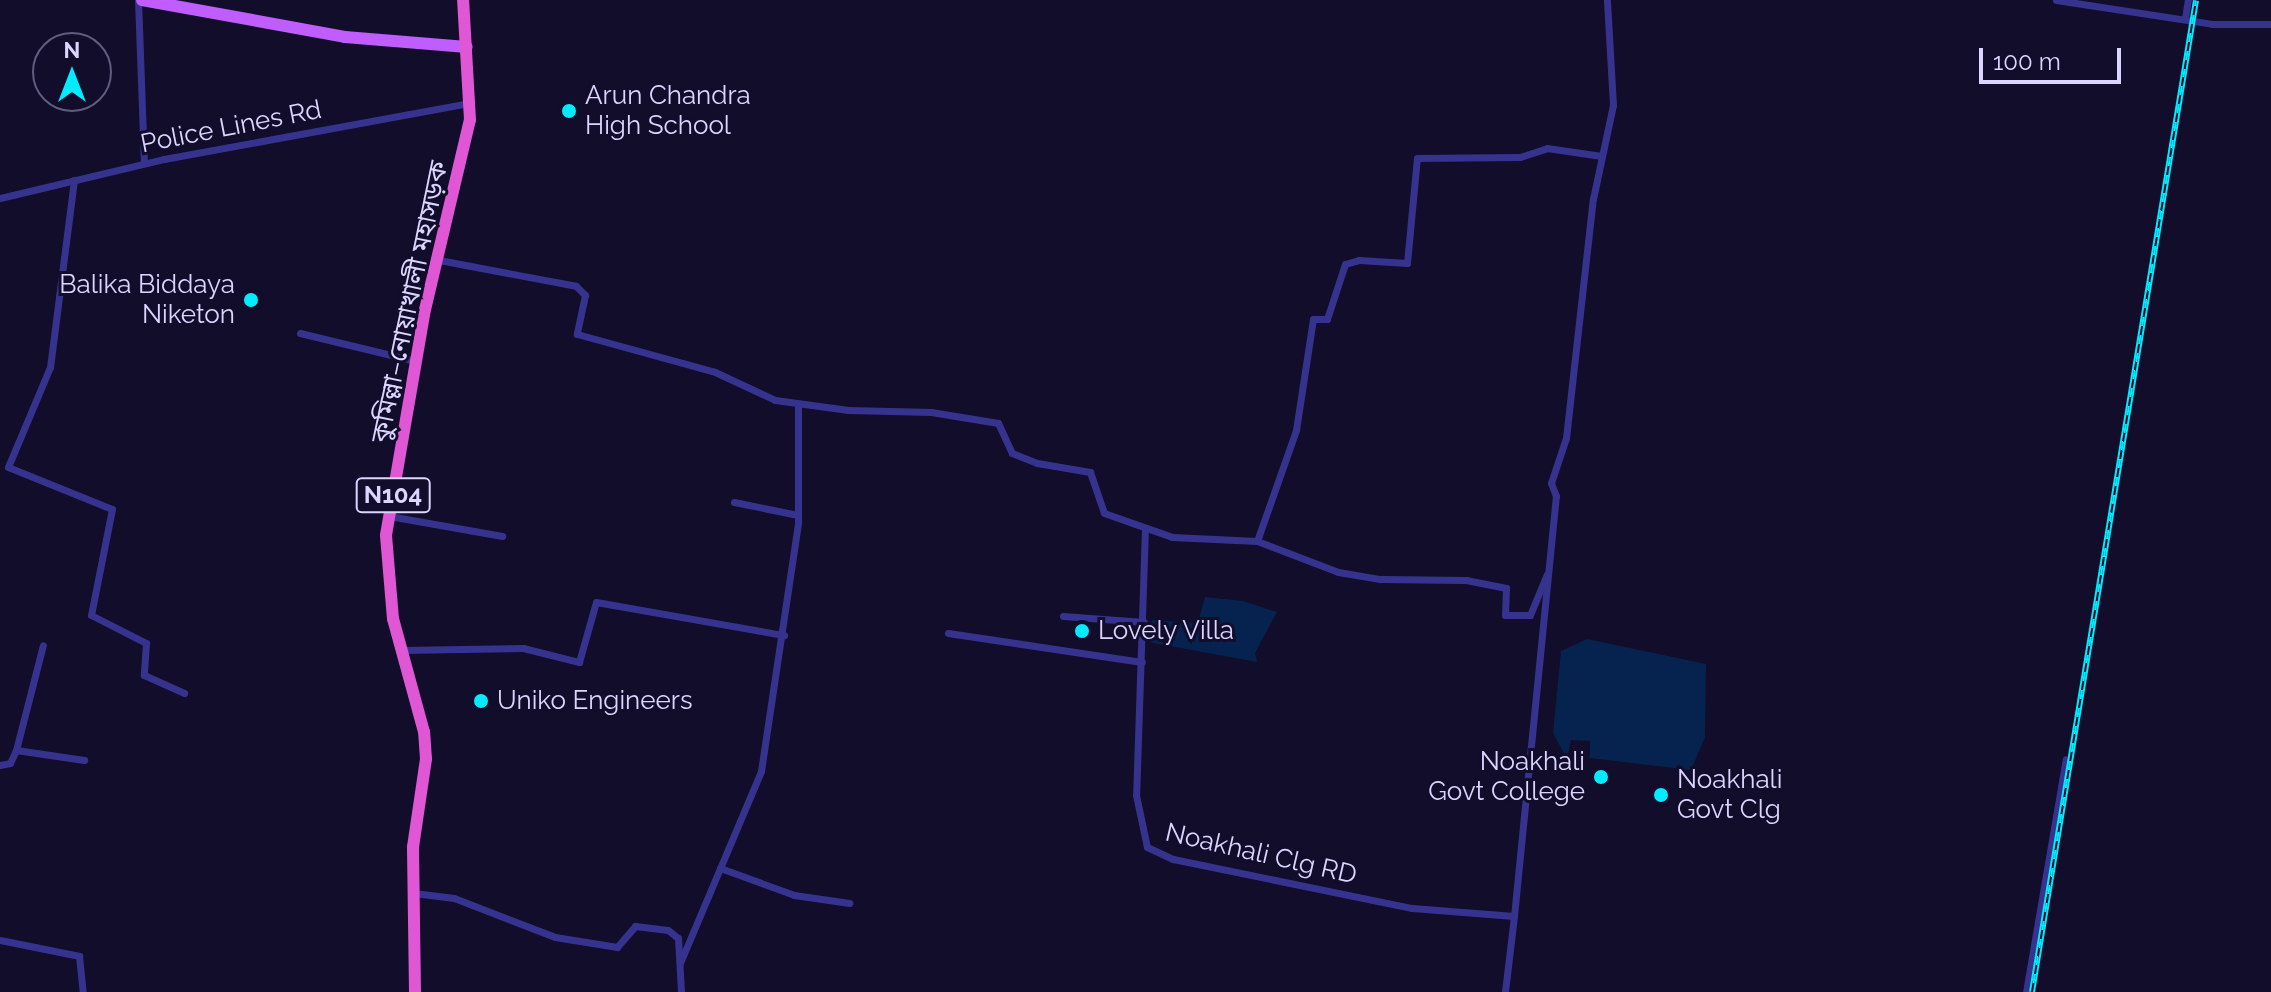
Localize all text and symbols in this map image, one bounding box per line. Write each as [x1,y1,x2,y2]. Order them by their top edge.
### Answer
north arrow [32,32,112,112]
scale bar [1983,32,2125,82]
text: N [64,37,80,63]
text: 100 m [1993,47,2061,76]
place label: Arun Chandra High School [585,80,751,142]
street label: Police Lines Rd [138,94,324,160]
marker: Arun Chandra High School [560,102,578,120]
street label: কুমিল্লা–নোয়াখালী মহাসড়ক [365,158,455,446]
place label: Balika Biddaya Niketon [59,269,235,330]
marker: Balika Biddaya Niketon [242,291,260,309]
road number: N104 [355,475,431,515]
place label: Lovely Villa [1098,615,1236,647]
marker: Lovely Villa [1073,622,1091,640]
place label: Uniko Engineers [497,685,692,717]
marker: Uniko Engineers [472,692,490,710]
place label: Noakhali Govt College [1428,746,1585,808]
place label: Noakhali Govt Clg [1677,764,1782,826]
marker: Noakhali Govt College [1592,768,1610,786]
marker: Noakhali Govt Clg [1652,786,1670,804]
street label: Noakhali Clg RD [1162,817,1360,891]

